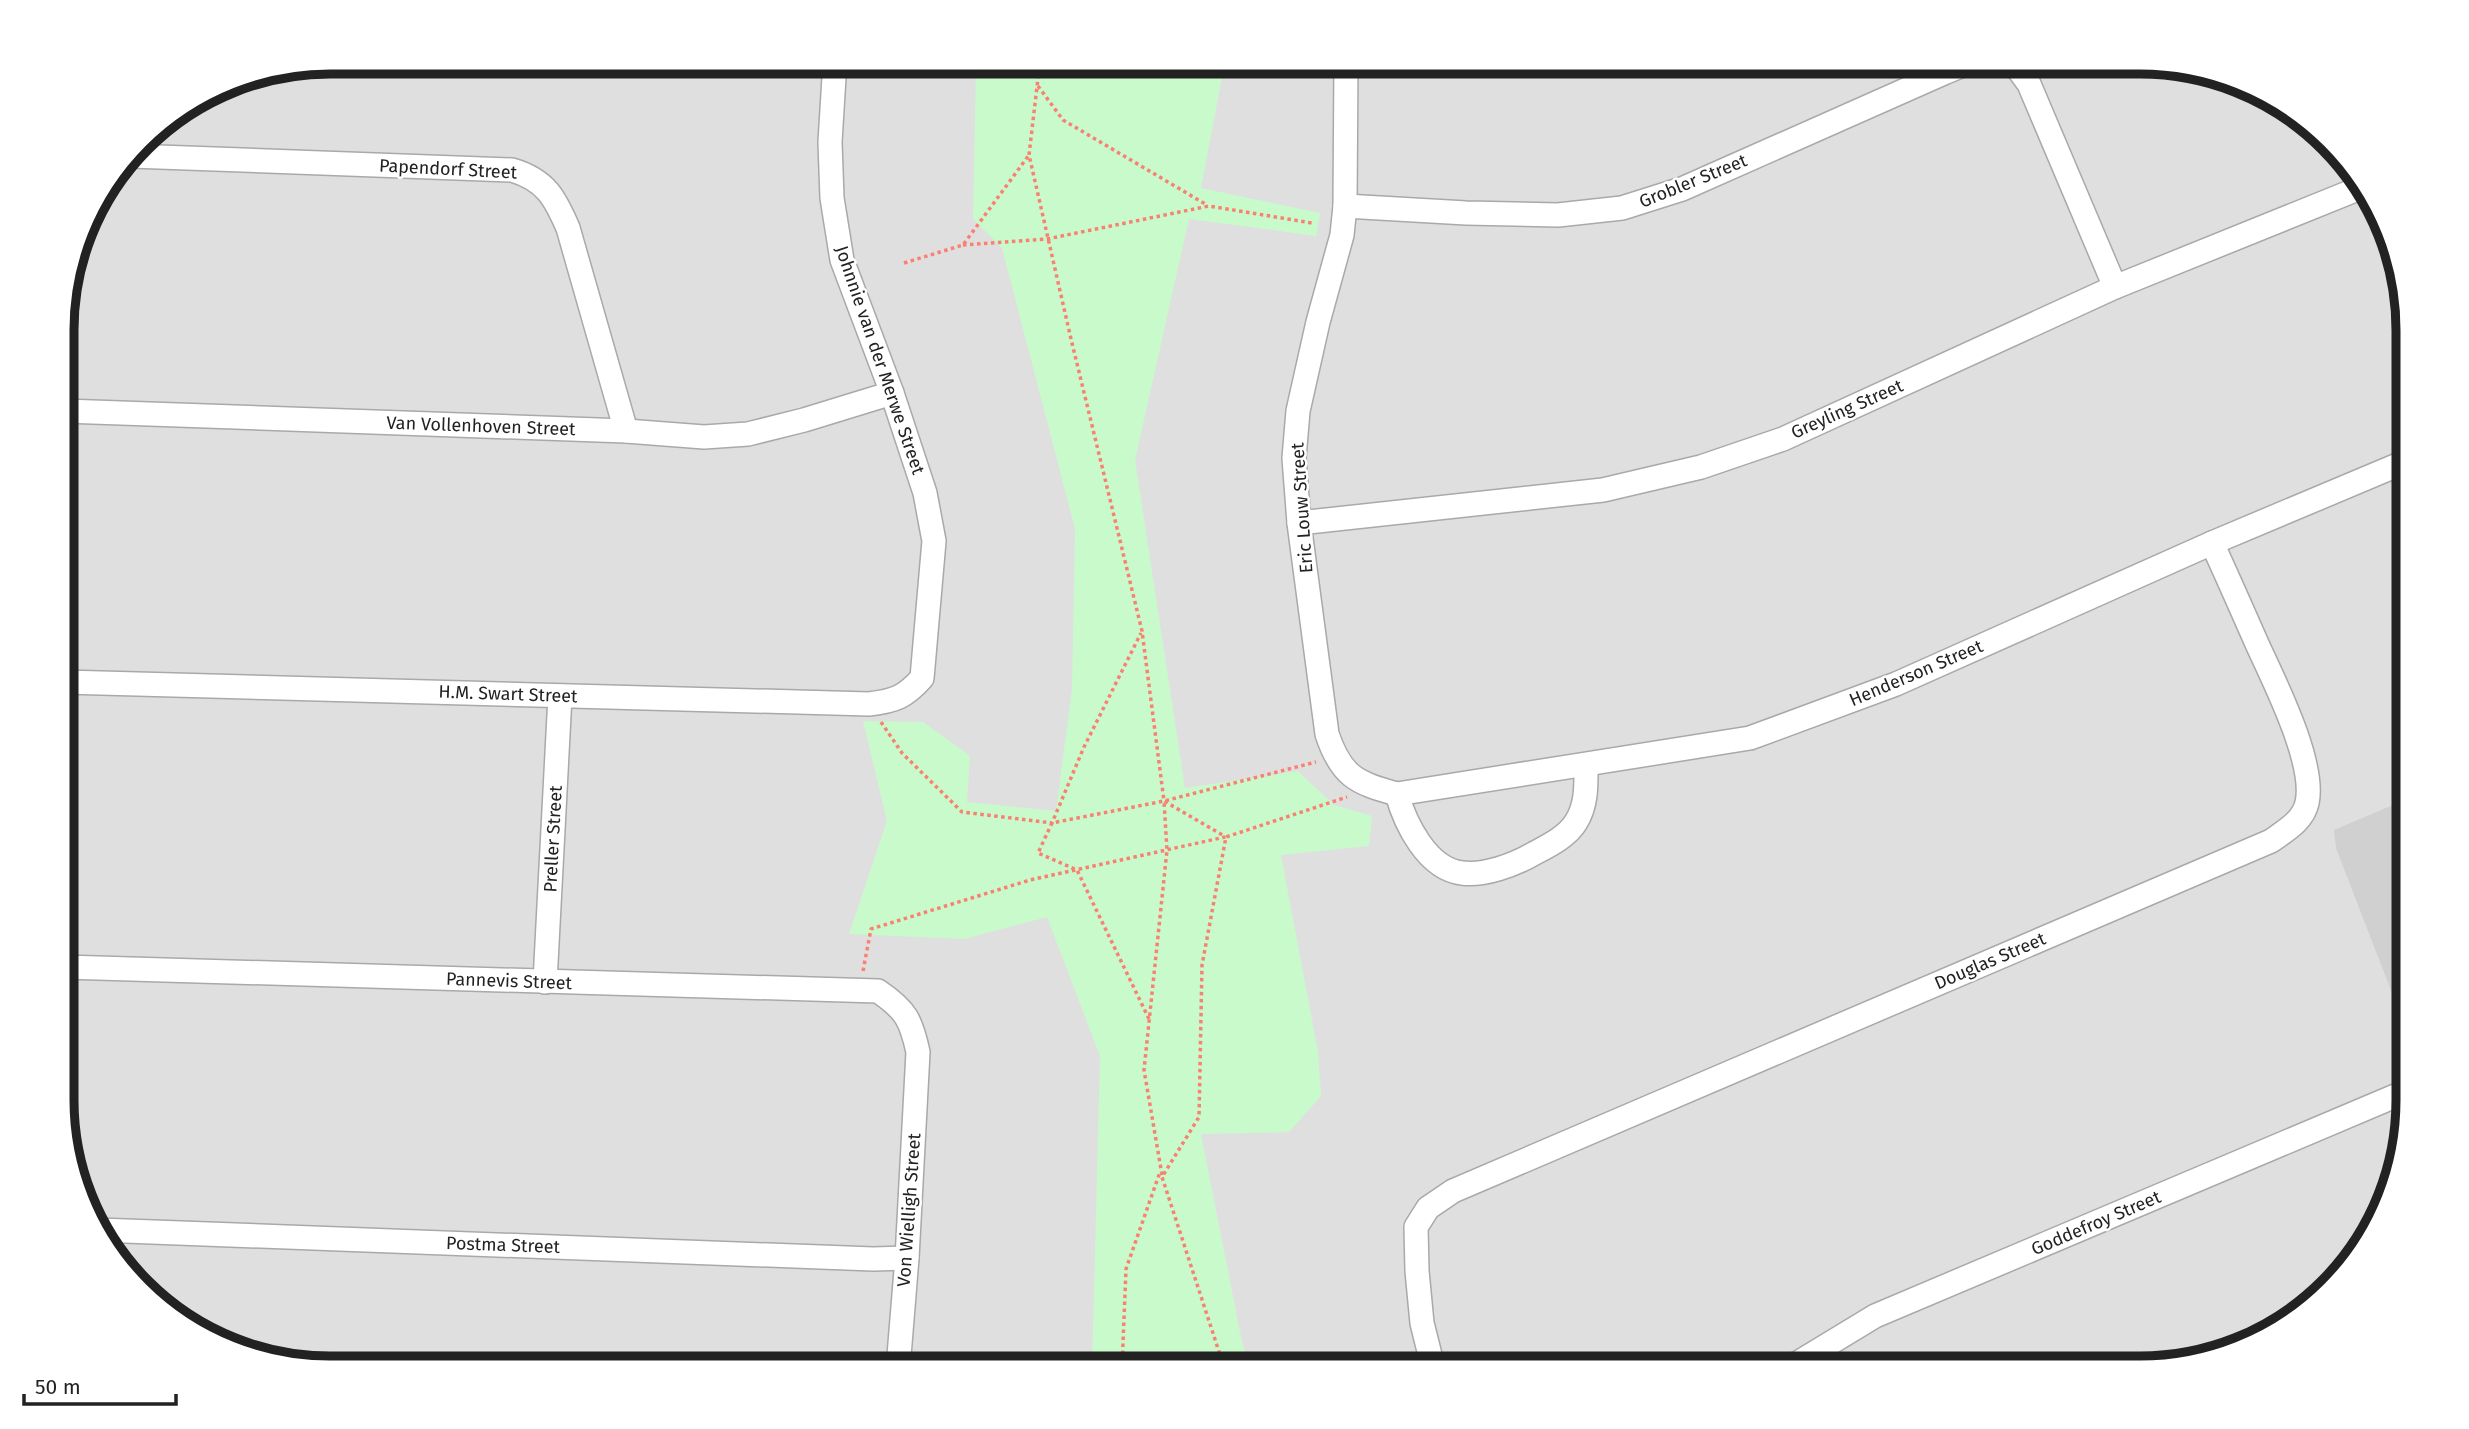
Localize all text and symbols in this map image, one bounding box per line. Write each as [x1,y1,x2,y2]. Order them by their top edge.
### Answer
street label: Grobler Street [1636,149,1751,213]
street label: Papendorf Street [378,154,518,184]
street label: Johnnie van der Merwe Street [830,243,930,478]
street label: Greyling Street [1788,374,1907,444]
street label: Van Vollenhoven Street [386,412,576,440]
street label: Eric Louw Street [1286,441,1318,574]
street label: Henderson Street [1846,635,1987,711]
street label: H.M. Swart Street [438,681,578,707]
street label: Preller Street [539,784,567,893]
street label: Douglas Street [1931,927,2049,994]
street label: Pannevis Street [446,968,573,994]
street label: Von Wielligh Street [893,1132,925,1288]
street label: Goddefroy Street [2028,1186,2165,1260]
street label: Postma Street [446,1232,561,1258]
scale bar [24,1362,177,1406]
text: 50 m [35,1374,81,1400]

